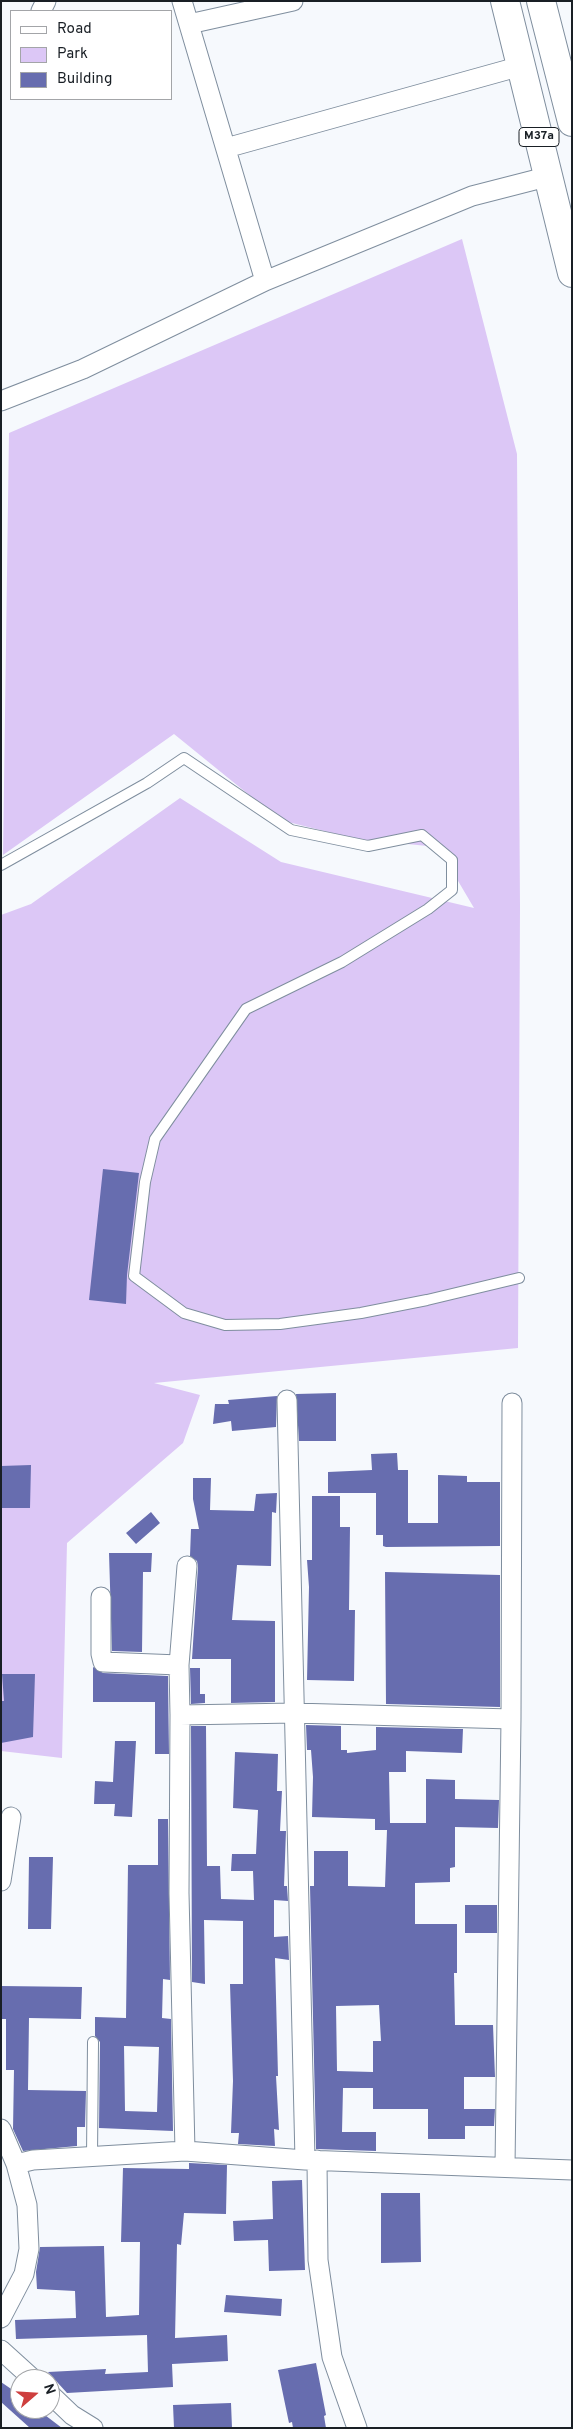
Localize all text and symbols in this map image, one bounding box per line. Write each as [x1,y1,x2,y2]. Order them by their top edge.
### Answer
legend [10,10,172,100]
text: Road [57,20,92,39]
text: Park [57,45,88,64]
text: Building [57,70,112,89]
road number: M37a [519,128,559,146]
north arrow [10,2369,60,2419]
text: N [39,2382,58,2397]

